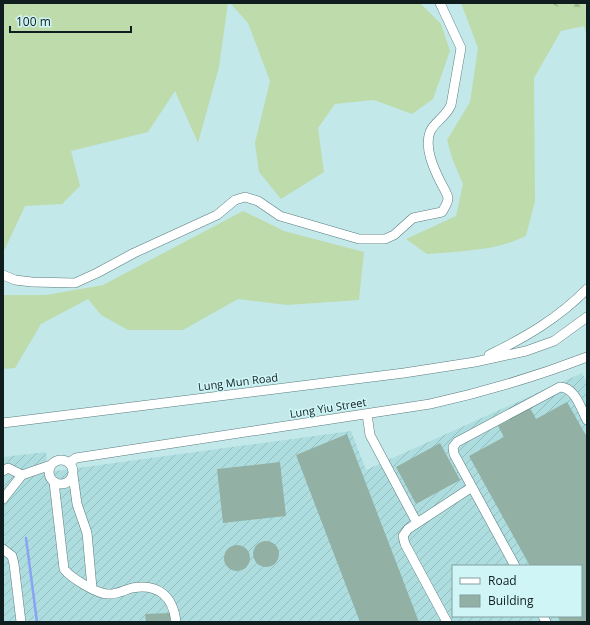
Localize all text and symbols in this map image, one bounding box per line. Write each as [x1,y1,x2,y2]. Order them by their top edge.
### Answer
scale bar [10,8,131,34]
text: 100 m [16,13,51,30]
street label: Lung Mun Road [197,369,279,394]
street label: Lung Yiu Street [289,394,367,421]
legend [452,565,582,617]
text: Road [488,572,517,589]
text: Building [488,592,534,609]

